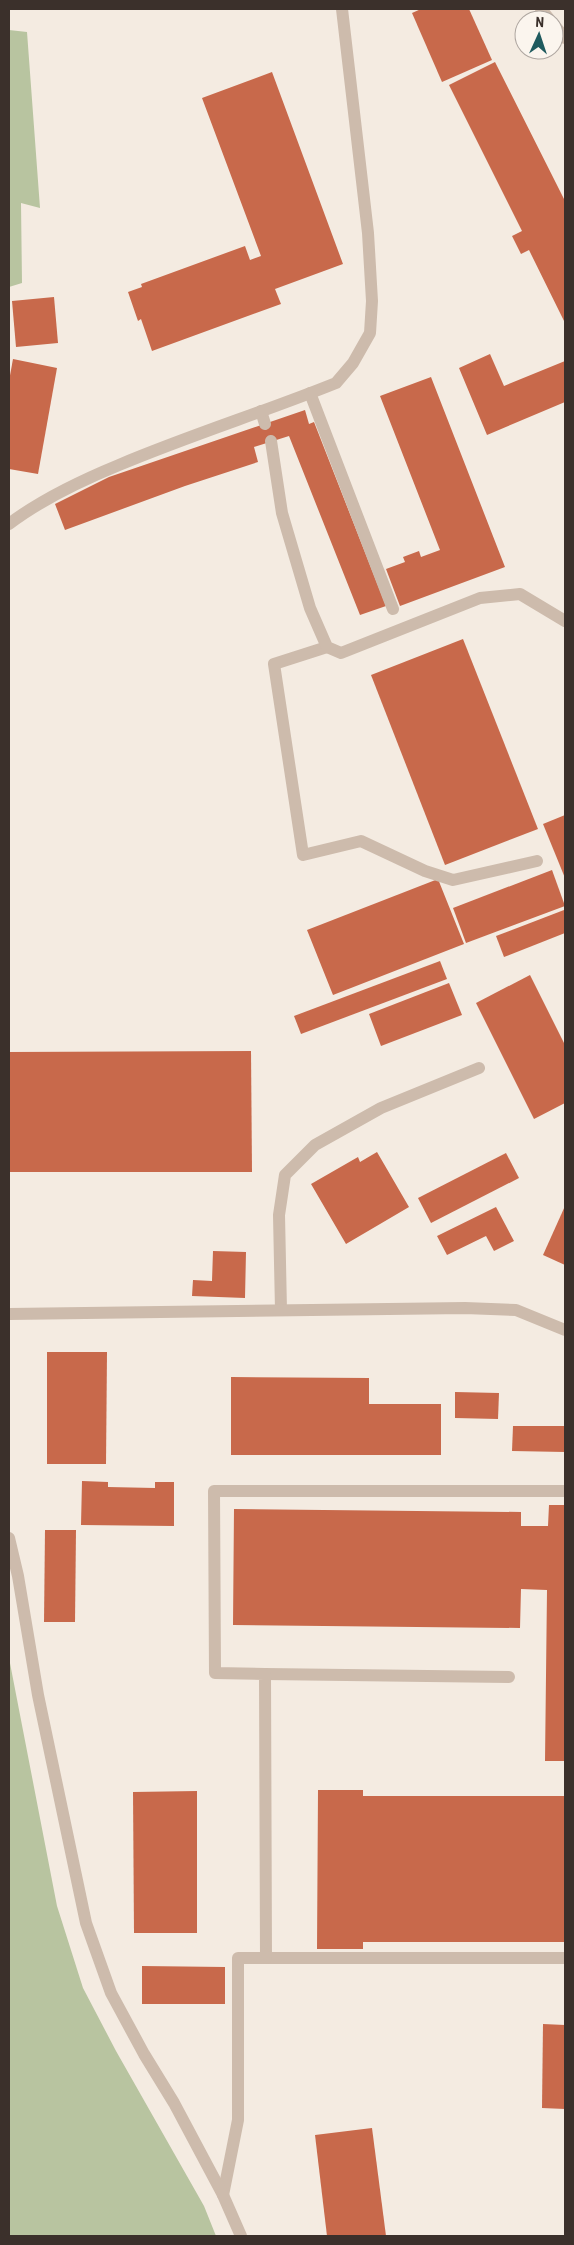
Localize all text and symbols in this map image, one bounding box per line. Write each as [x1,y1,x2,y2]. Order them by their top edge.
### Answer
north arrow [514,10,564,60]
text: N [535,14,544,30]

